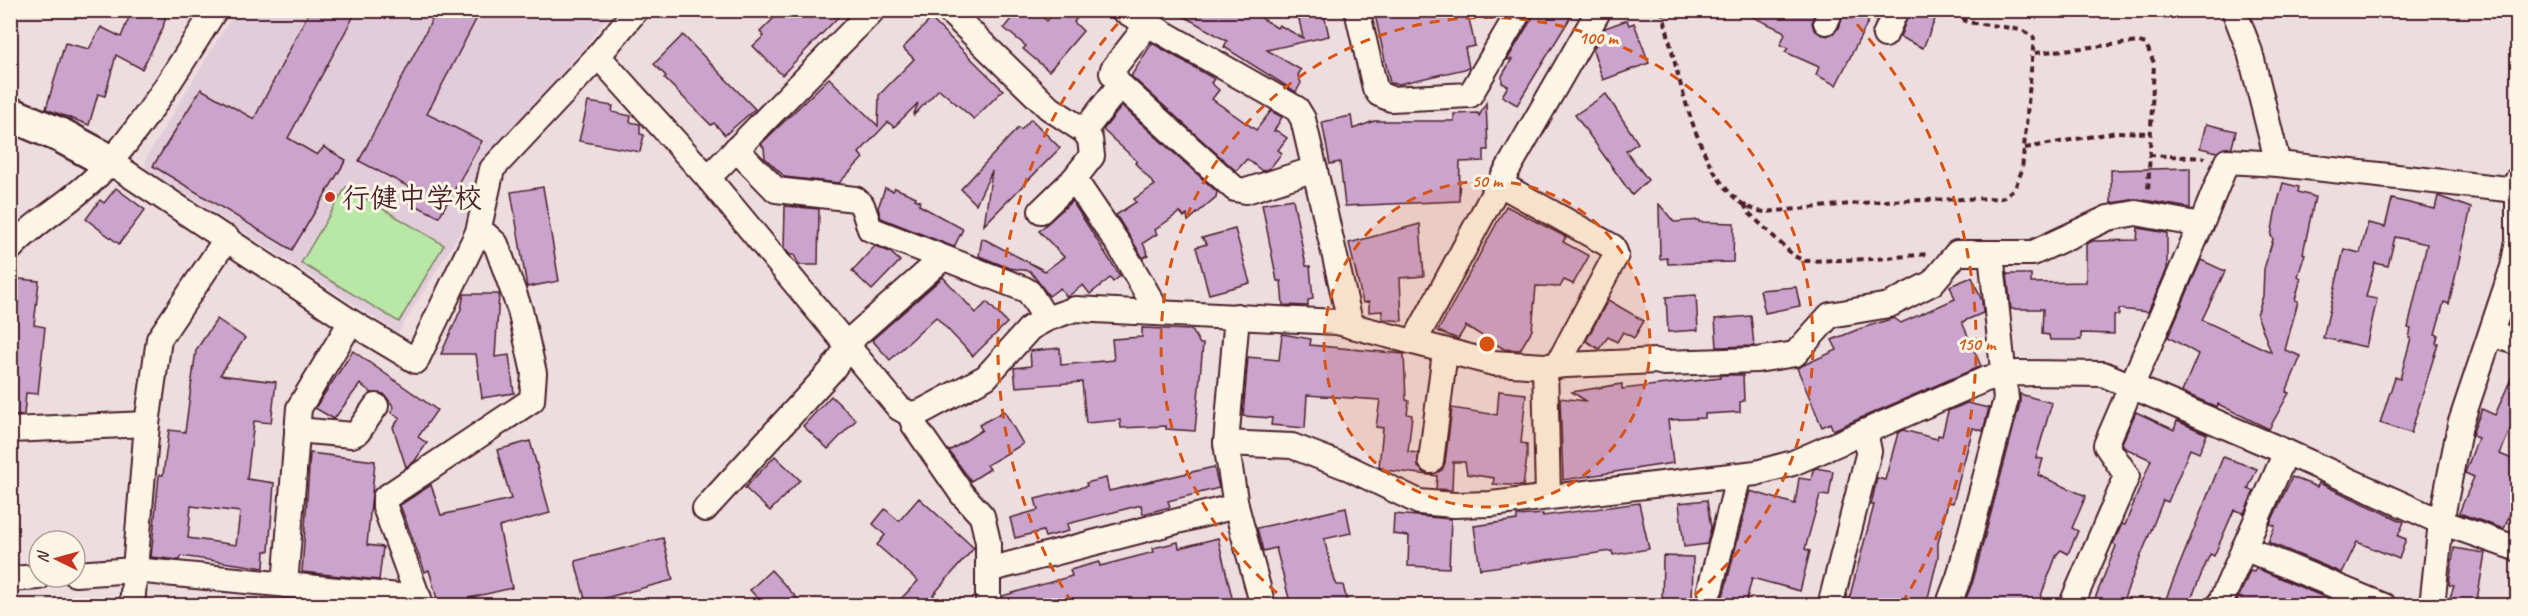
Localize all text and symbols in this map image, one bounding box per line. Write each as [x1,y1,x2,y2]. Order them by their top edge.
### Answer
text: 100 m [1579,27,1619,49]
text: 50 m [1472,170,1504,192]
place label: 行健中学校 [342,180,482,215]
marker: 行健中学校 [323,190,337,204]
text: 150 m [1957,333,1997,355]
centre of rings [1477,334,1497,354]
north arrow [27,529,87,589]
text: N [33,549,54,564]

